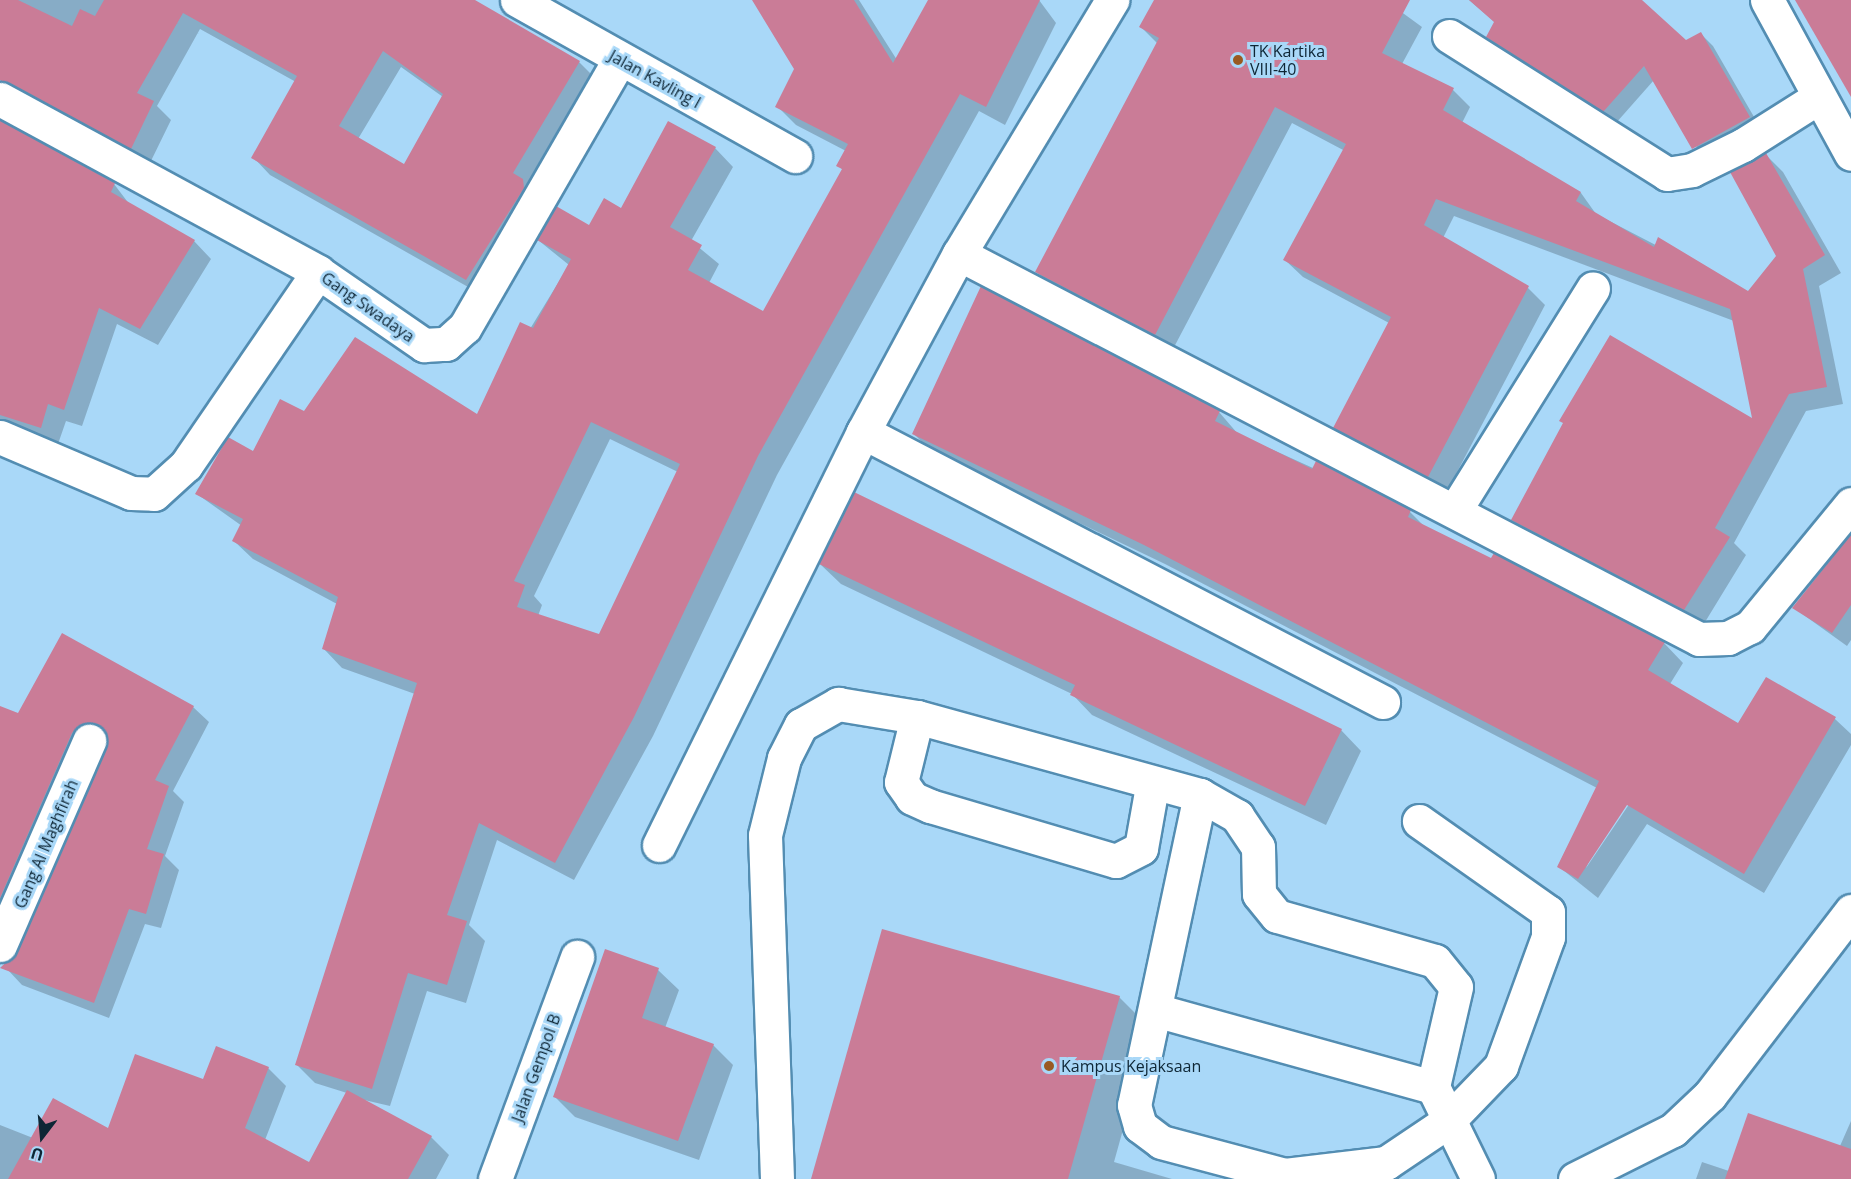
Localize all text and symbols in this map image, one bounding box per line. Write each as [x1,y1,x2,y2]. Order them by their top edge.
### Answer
place label: TK Kartika VIII-40 [1250,41,1325,79]
street label: Jalan Kavling I [606,46,704,112]
marker: TK Kartika VIII-40 [1231,53,1245,67]
street label: Gang Swadaya [318,268,418,346]
street label: Gang Al Maghfirah [10,777,82,911]
street label: Jalan Gempol B [508,1011,564,1125]
place label: Kampus Kejaksaan [1061,1056,1201,1076]
marker: Kampus Kejaksaan [1042,1059,1056,1073]
north arrow [12,1107,72,1167]
text: U [28,1142,46,1167]

